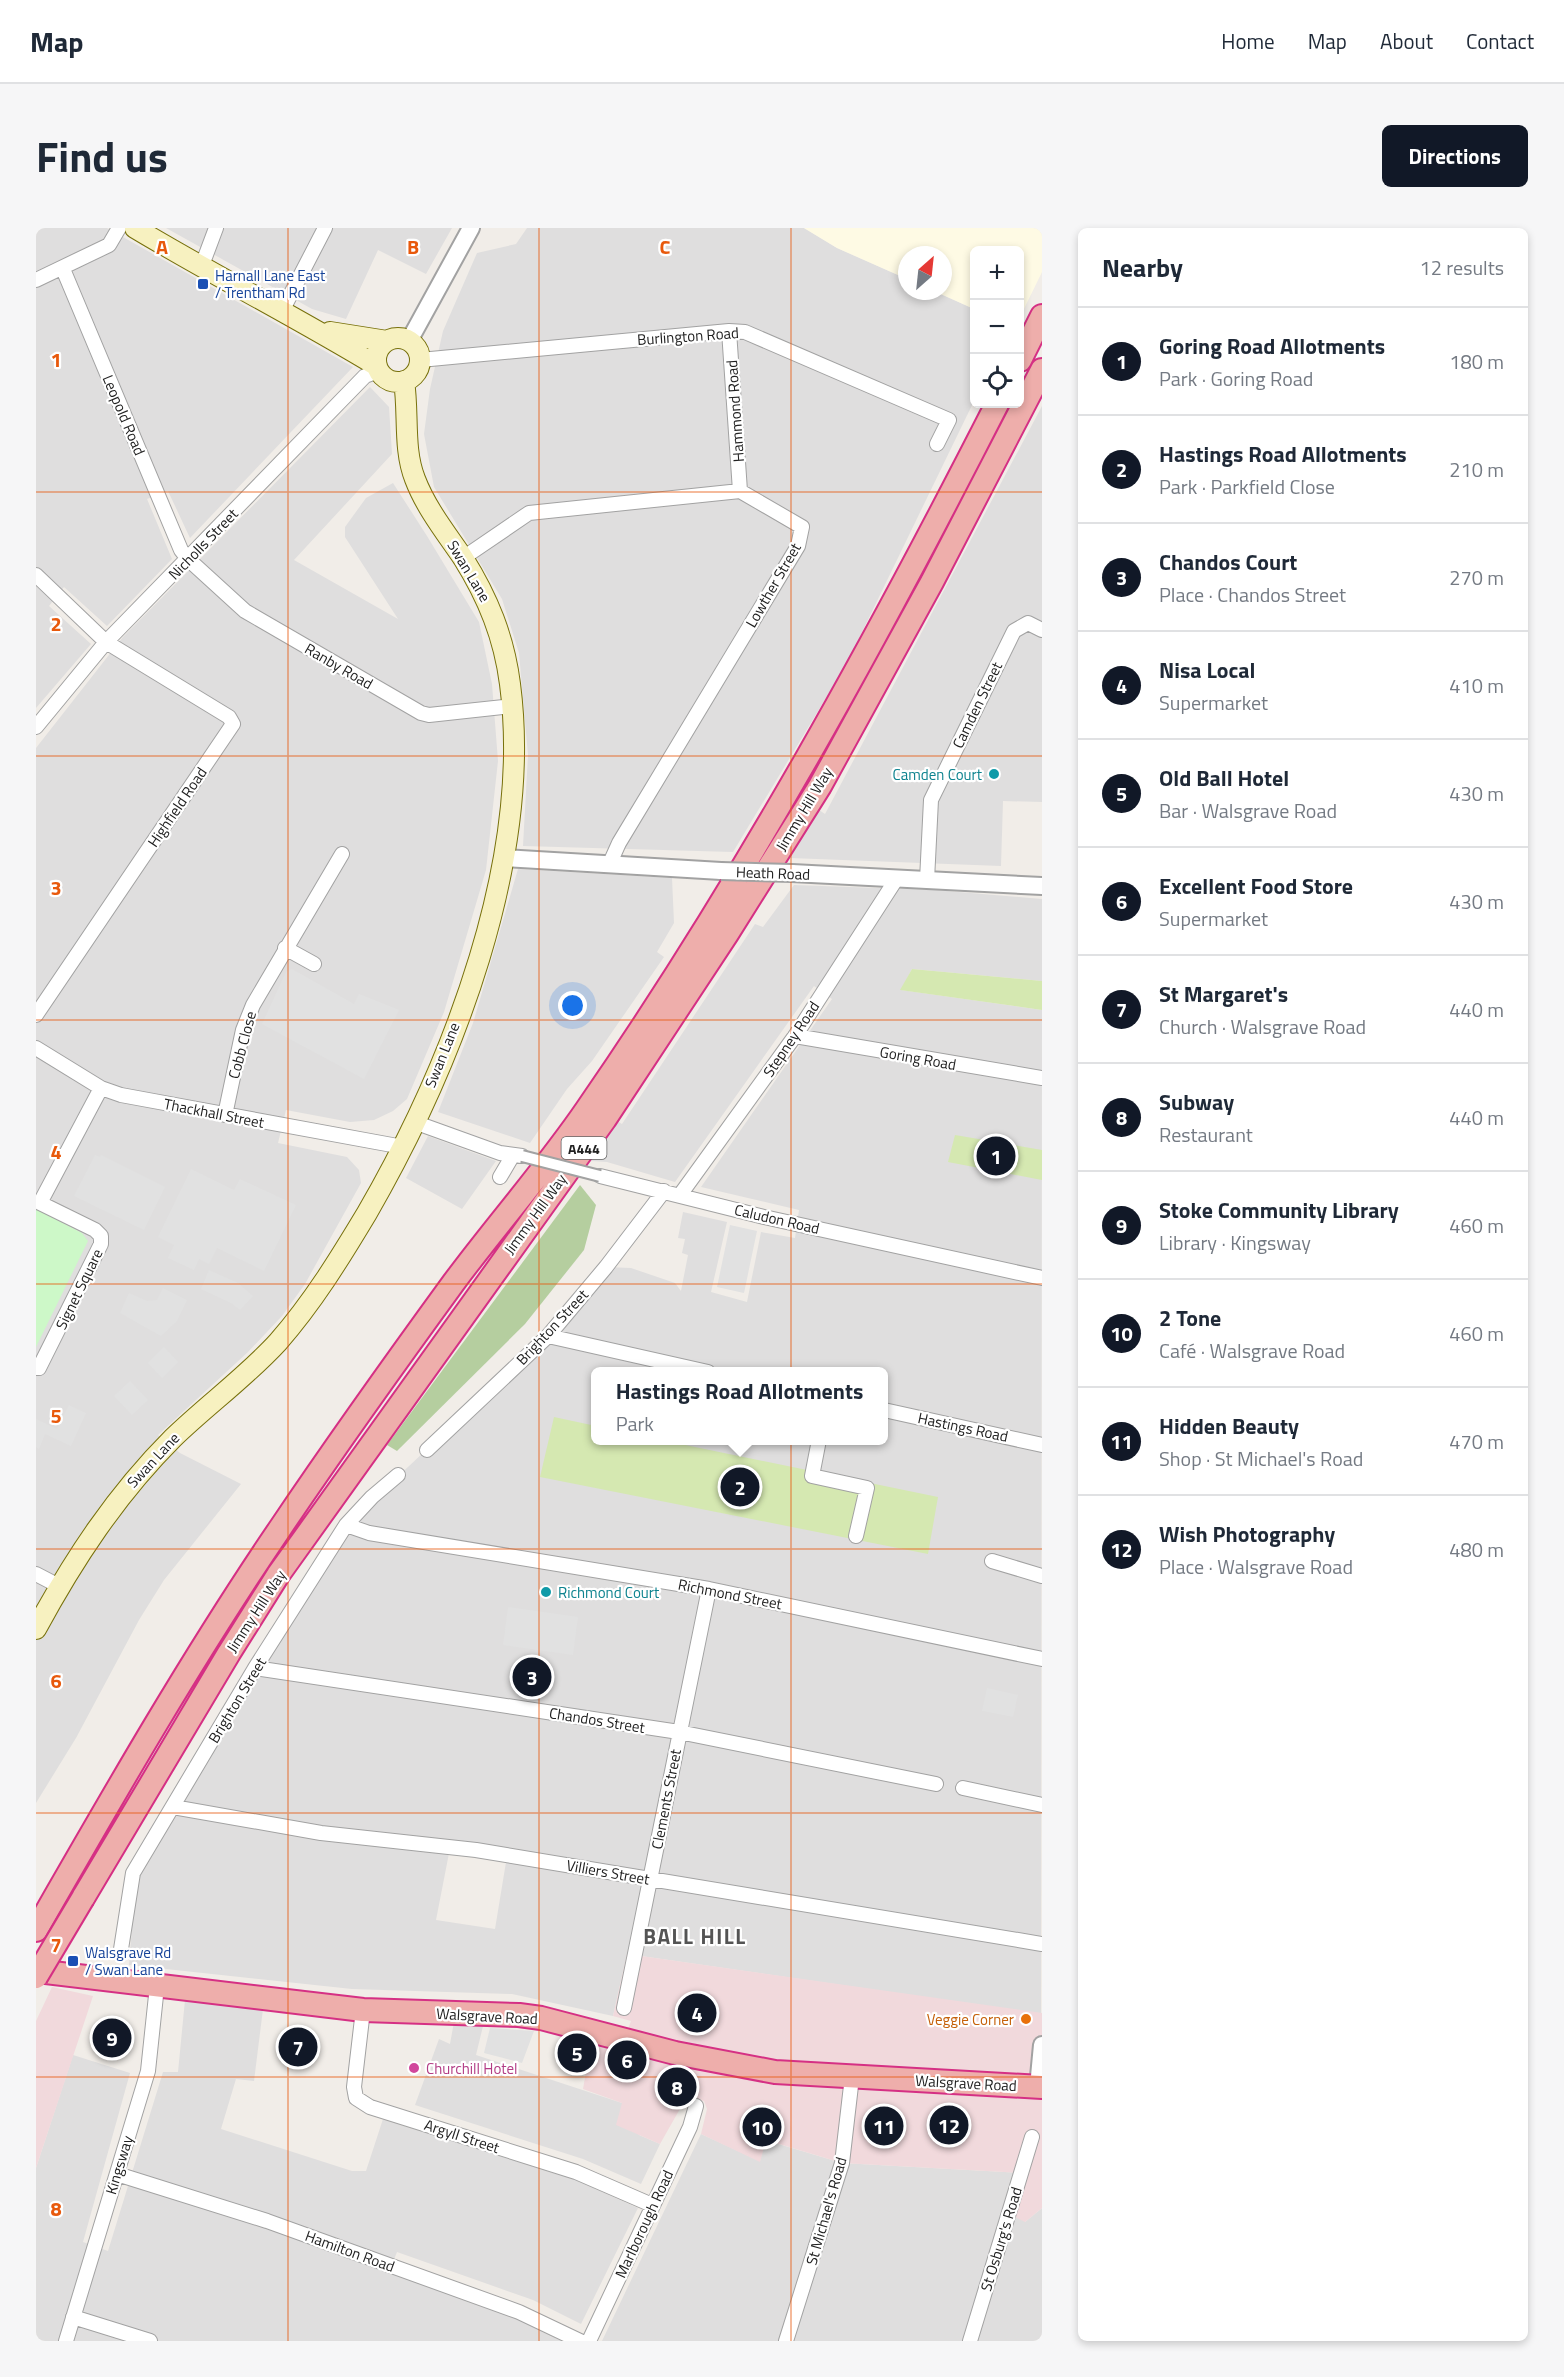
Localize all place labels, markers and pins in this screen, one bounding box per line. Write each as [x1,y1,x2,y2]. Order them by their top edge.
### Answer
place label: Harnall Lane East / Trentham Rd [215,264,326,304]
marker: Harnall Lane East / Trentham Rd [196,277,210,291]
place label: Camden Court [893,763,983,786]
marker: Camden Court [987,767,1001,781]
pin: 1 [976,1134,1016,1178]
pin: 2 [720,1464,760,1510]
place label: Richmond Court [558,1581,660,1604]
marker: Richmond Court [539,1585,553,1599]
pin: 3 [512,1654,552,1700]
place label: Walsgrave Rd / Swan Lane [85,1941,171,1981]
marker: Walsgrave Rd / Swan Lane [66,1954,80,1968]
pin: 4 [678,1990,716,2036]
place label: Veggie Corner [927,2008,1014,2031]
marker: Veggie Corner [1019,2012,1033,2026]
pin: 9 [92,2016,132,2060]
pin: 7 [278,2024,318,2070]
pin: 5 [558,2030,596,2076]
pin: 6 [608,2038,646,2082]
place label: Churchill Hotel [426,2057,518,2080]
marker: Churchill Hotel [407,2061,421,2075]
pin: 8 [658,2064,696,2110]
pin: 12 [930,2102,968,2148]
pin: 10 [742,2104,782,2150]
pin: 11 [864,2104,904,2148]

